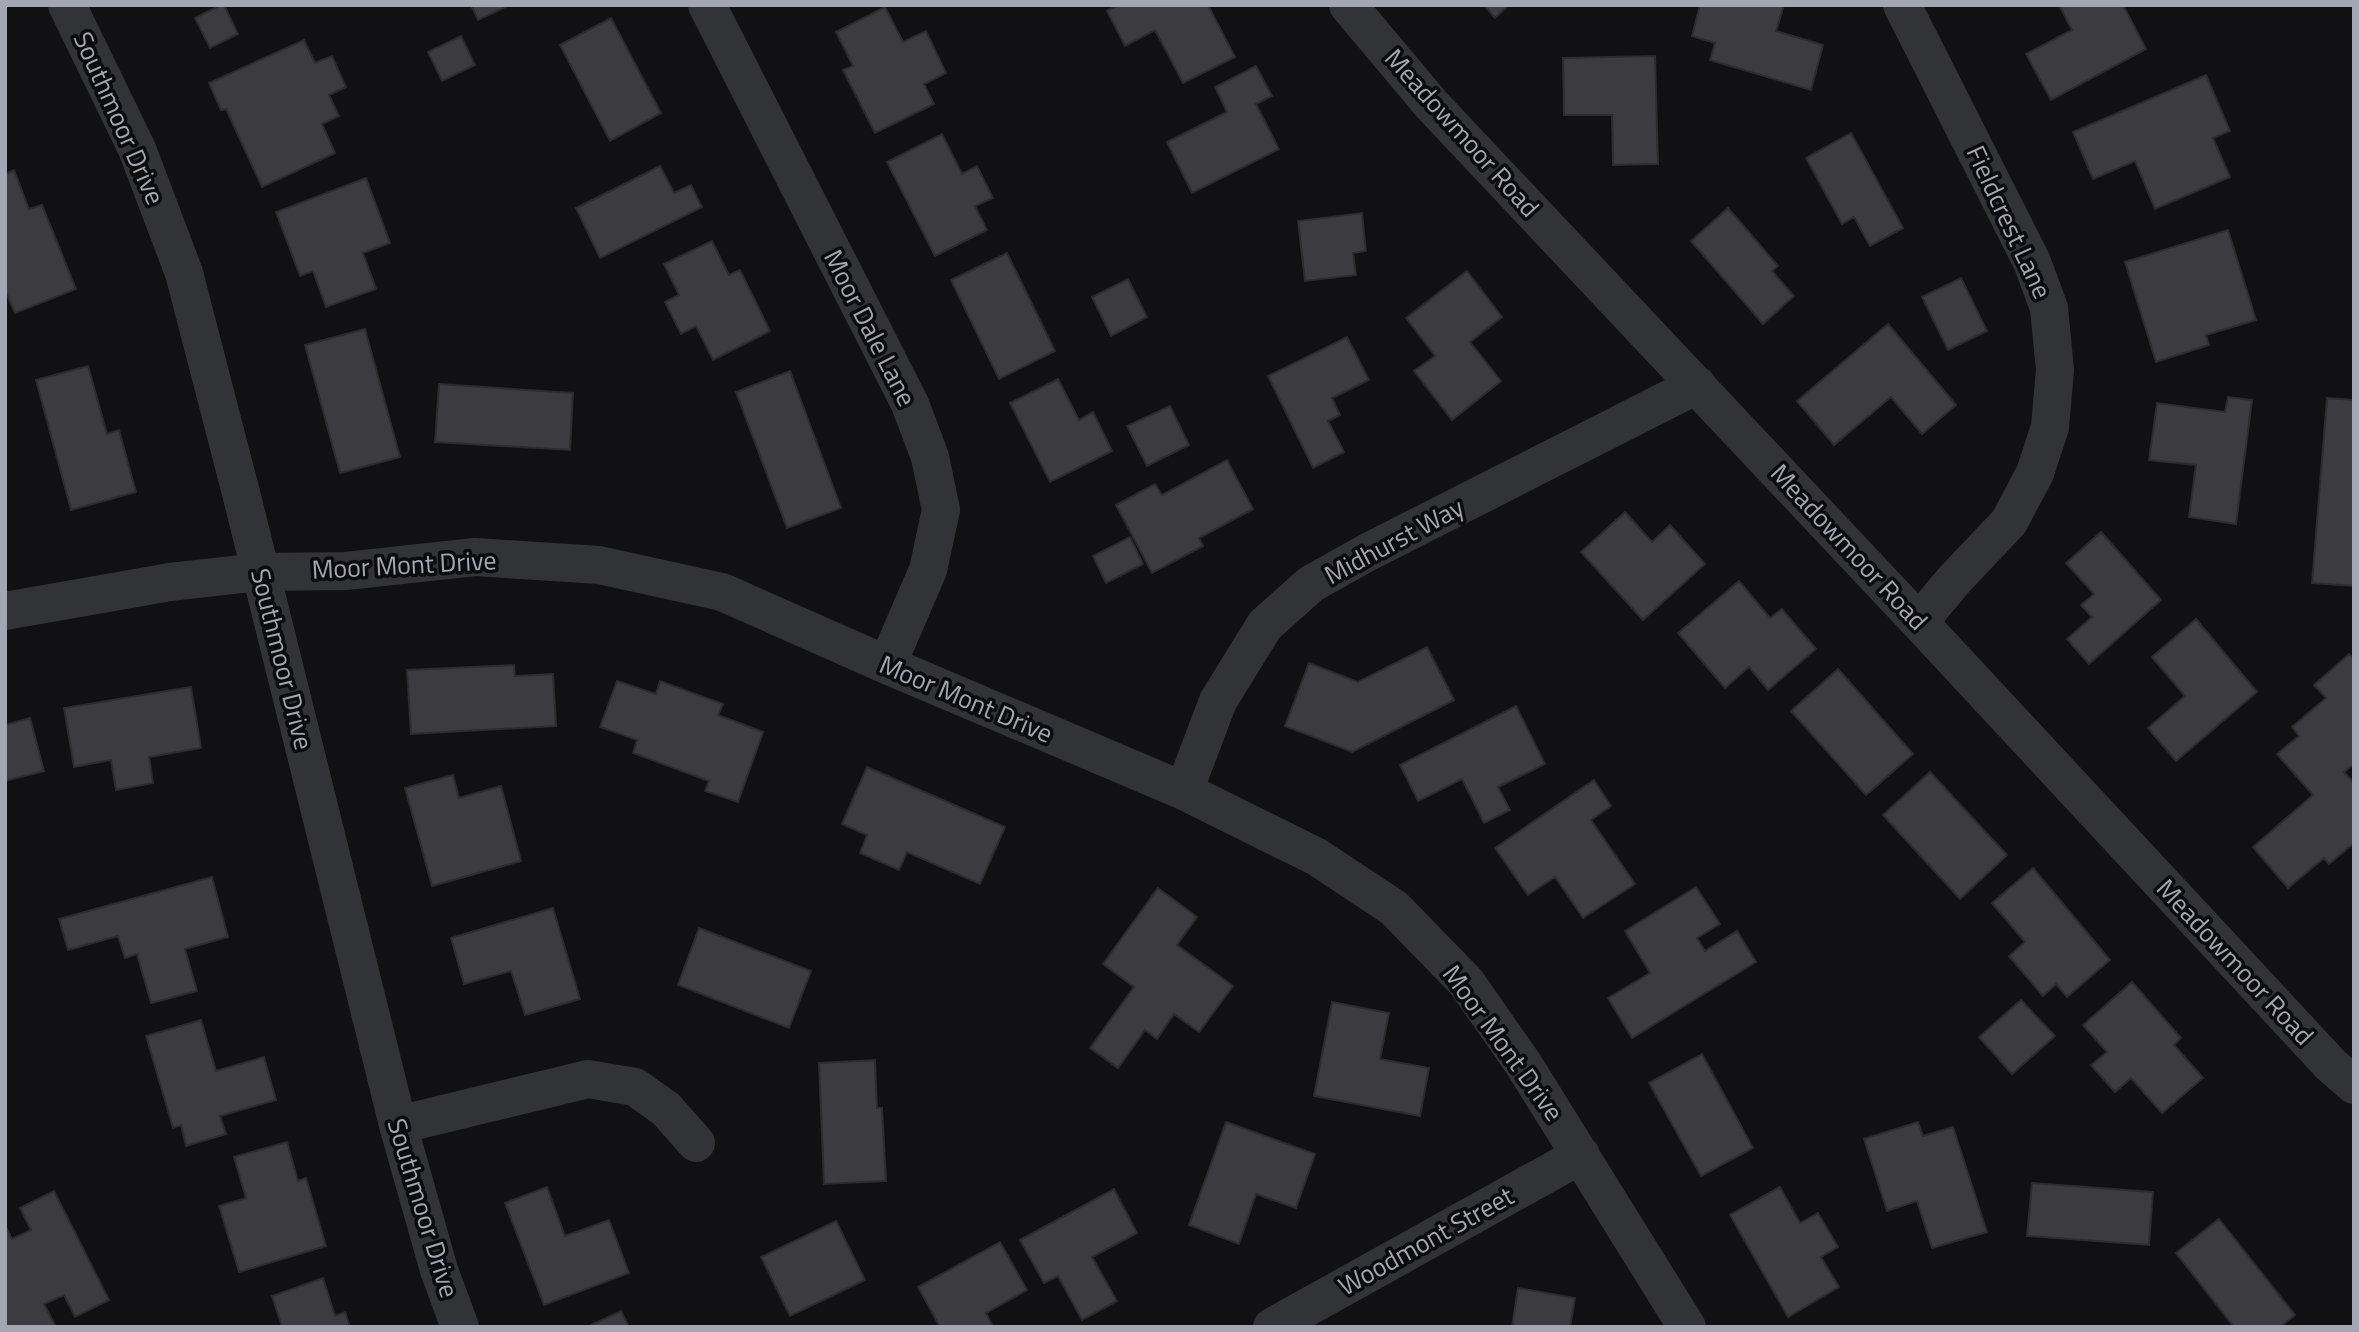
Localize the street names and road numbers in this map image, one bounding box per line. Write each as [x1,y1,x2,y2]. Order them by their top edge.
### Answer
street label: Southmoor Drive [64,25,175,210]
street label: Meadowmoor Road [1376,40,1549,226]
street label: Fieldcrest Lane [1957,139,2062,305]
street label: Moor Dale Lane [814,243,927,413]
street label: Meadowmoor Road [1762,455,1937,639]
street label: Midhurst Way [1317,487,1471,594]
street label: Moor Mont Drive [311,540,497,589]
street label: Southmoor Drive [241,564,324,754]
street label: Moor Mont Drive [873,644,1059,753]
street label: Meadowmoor Road [2148,870,2323,1054]
street label: Moor Mont Drive [1433,956,1574,1129]
street label: Southmoor Drive [378,1113,469,1302]
street label: Woodmont Street [1331,1176,1520,1305]

